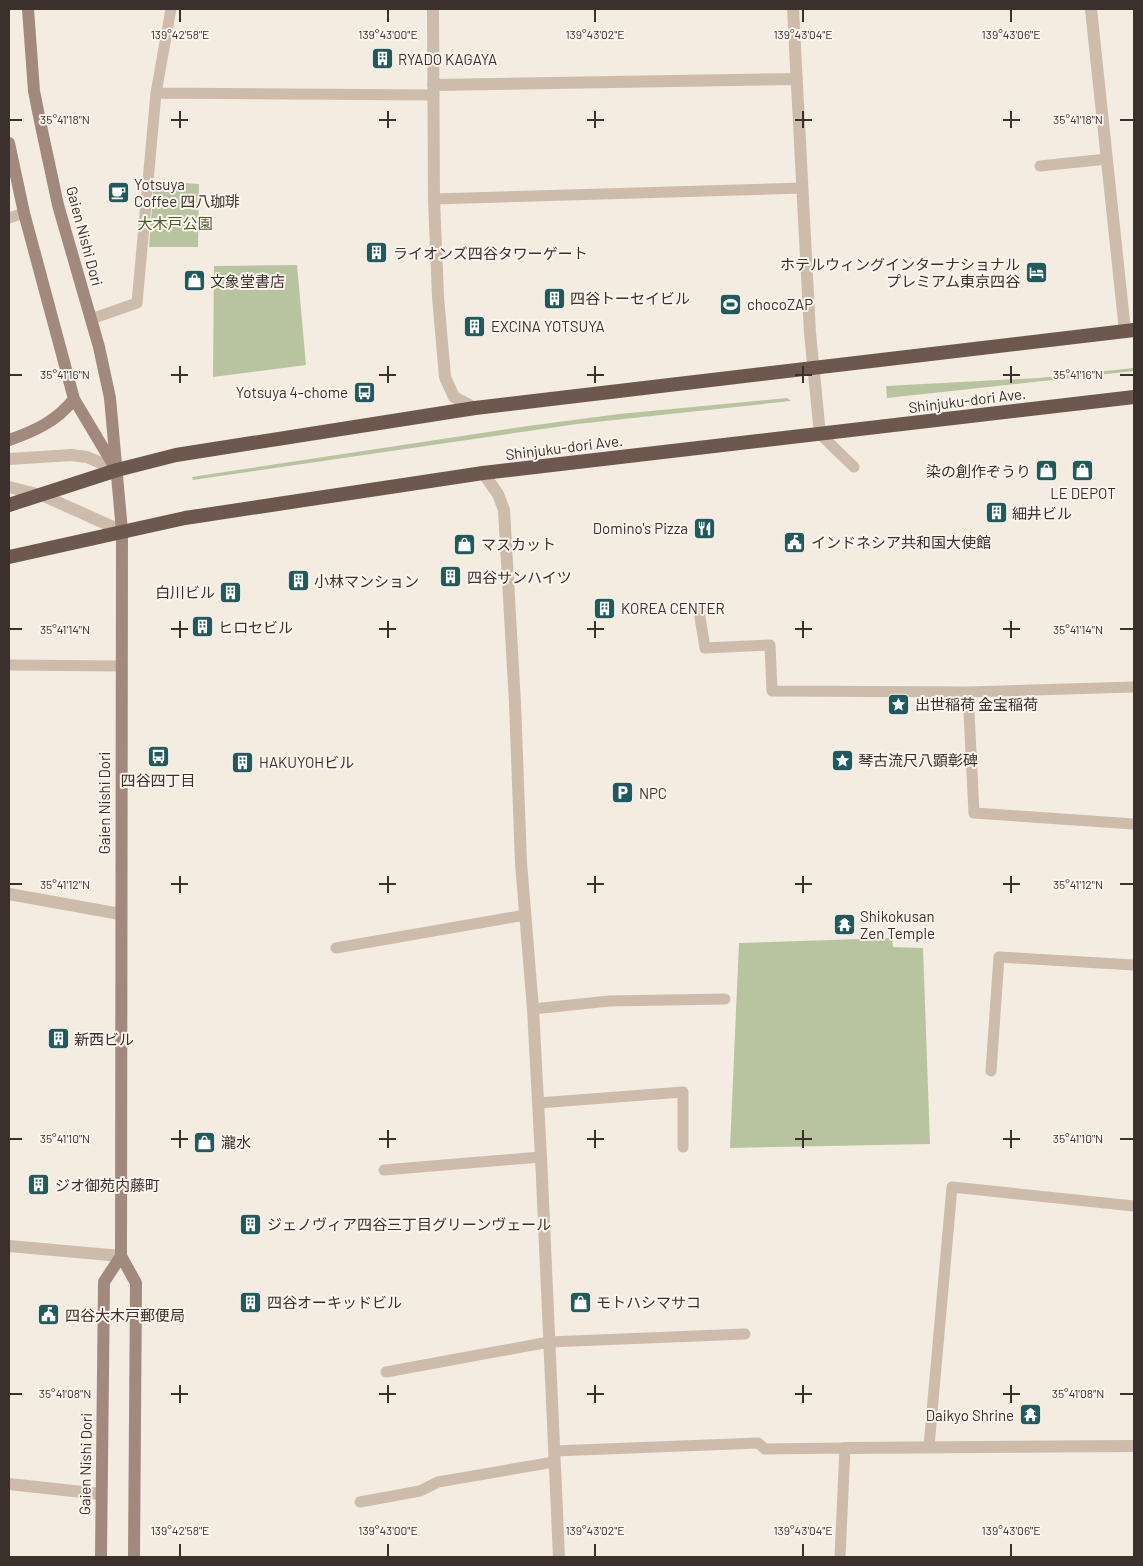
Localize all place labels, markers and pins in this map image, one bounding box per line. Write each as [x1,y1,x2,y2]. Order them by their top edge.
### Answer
building icon: RYADO KAGAYA [370,47,394,71]
place label: RYADO KAGAYA [398,50,497,68]
place label: Yotsuya Coffee 四八珈琲 [134,175,240,210]
cafe icon: Yotsuya Coffee 四八珈琲 [106,181,130,205]
building icon: ライオンズ四谷タワーゲート [365,241,389,265]
place label: ライオンズ四谷タワーゲート [393,244,588,262]
place label: ホテルウィングインターナショナル プレミアム東京四谷 [780,255,1020,290]
hotel icon: ホテルウィングインターナショナル プレミアム東京四谷 [1024,261,1048,285]
shop icon: 文象堂書店 [182,269,206,293]
place label: 文象堂書店 [210,272,285,290]
building icon: 四谷トーセイビル [542,286,566,310]
place label: 四谷トーセイビル [570,289,690,307]
sports icon: chocoZAP [719,292,743,316]
place label: chocoZAP [747,295,813,313]
building icon: EXCINA YOTSUYA [463,314,487,338]
place label: EXCINA YOTSUYA [491,317,605,335]
bus stop icon: Yotsuya 4-chome [352,380,376,404]
place label: Yotsuya 4-chome [236,383,348,401]
shop icon: LE DEPOT [1071,458,1095,482]
shop icon: 染の創作ぞうり [1035,459,1059,483]
place label: 染の創作ぞうり [926,462,1031,480]
place label: LE DEPOT [1050,484,1116,502]
building icon: 細井ビル [984,501,1008,525]
place label: 細井ビル [1012,504,1072,522]
restaurant icon: Domino's Pizza [692,516,716,540]
place label: Domino's Pizza [593,519,688,537]
public building icon: インドネシア共和国大使館 [783,530,807,554]
shop icon: マスカット [453,532,477,556]
place label: インドネシア共和国大使館 [811,533,991,551]
place label: マスカット [481,535,556,553]
building icon: 四谷サンハイツ [439,565,463,589]
place label: 四谷サンハイツ [467,568,572,586]
building icon: 小林マンション [286,569,310,593]
place label: 小林マンション [314,572,419,590]
building icon: 白川ビル [219,580,243,604]
place label: 白川ビル [155,583,215,601]
building icon: KOREA CENTER [593,596,617,620]
place label: KOREA CENTER [621,599,725,617]
building icon: ヒロセビル [190,615,214,639]
place label: ヒロセビル [218,618,293,636]
place icon: 出世稲荷 金宝稲荷 [887,692,911,716]
place label: 出世稲荷 金宝稲荷 [915,695,1038,713]
bus stop icon: 四谷四丁目 [146,745,170,769]
place icon: 琴古流尺八顕彰碑 [830,748,854,772]
building icon: HAKUYOHビル [231,750,255,774]
place label: 琴古流尺八顕彰碑 [858,751,978,769]
place label: HAKUYOHビル [259,753,354,771]
place label: 四谷四丁目 [120,771,196,789]
parking icon: NPC [611,781,635,805]
place label: NPC [639,784,667,802]
place label: Shikokusan Zen Temple [860,907,935,942]
temple icon: Shikokusan Zen Temple [832,913,856,937]
building icon: 新西ビル [46,1027,70,1051]
place label: 新西ビル [74,1030,134,1048]
shop icon: 瀧水 [193,1130,217,1154]
place label: 瀧水 [221,1133,251,1151]
building icon: ジオ御苑内藤町 [27,1173,51,1197]
place label: ジオ御苑内藤町 [55,1176,160,1194]
building icon: ジェノヴィア四谷三丁目グリーンヴェール [239,1212,263,1236]
place label: ジェノヴィア四谷三丁目グリーンヴェール [267,1215,551,1233]
building icon: 四谷オーキッドビル [239,1290,263,1314]
shop icon: モトハシマサコ [568,1290,592,1314]
place label: 四谷オーキッドビル [267,1293,402,1311]
place label: モトハシマサコ [596,1293,701,1311]
public building icon: 四谷大木戸郵便局 [37,1303,61,1327]
place label: 四谷大木戸郵便局 [65,1306,185,1324]
temple icon: Daikyo Shrine [1018,1403,1042,1427]
place label: Daikyo Shrine [926,1406,1014,1424]

